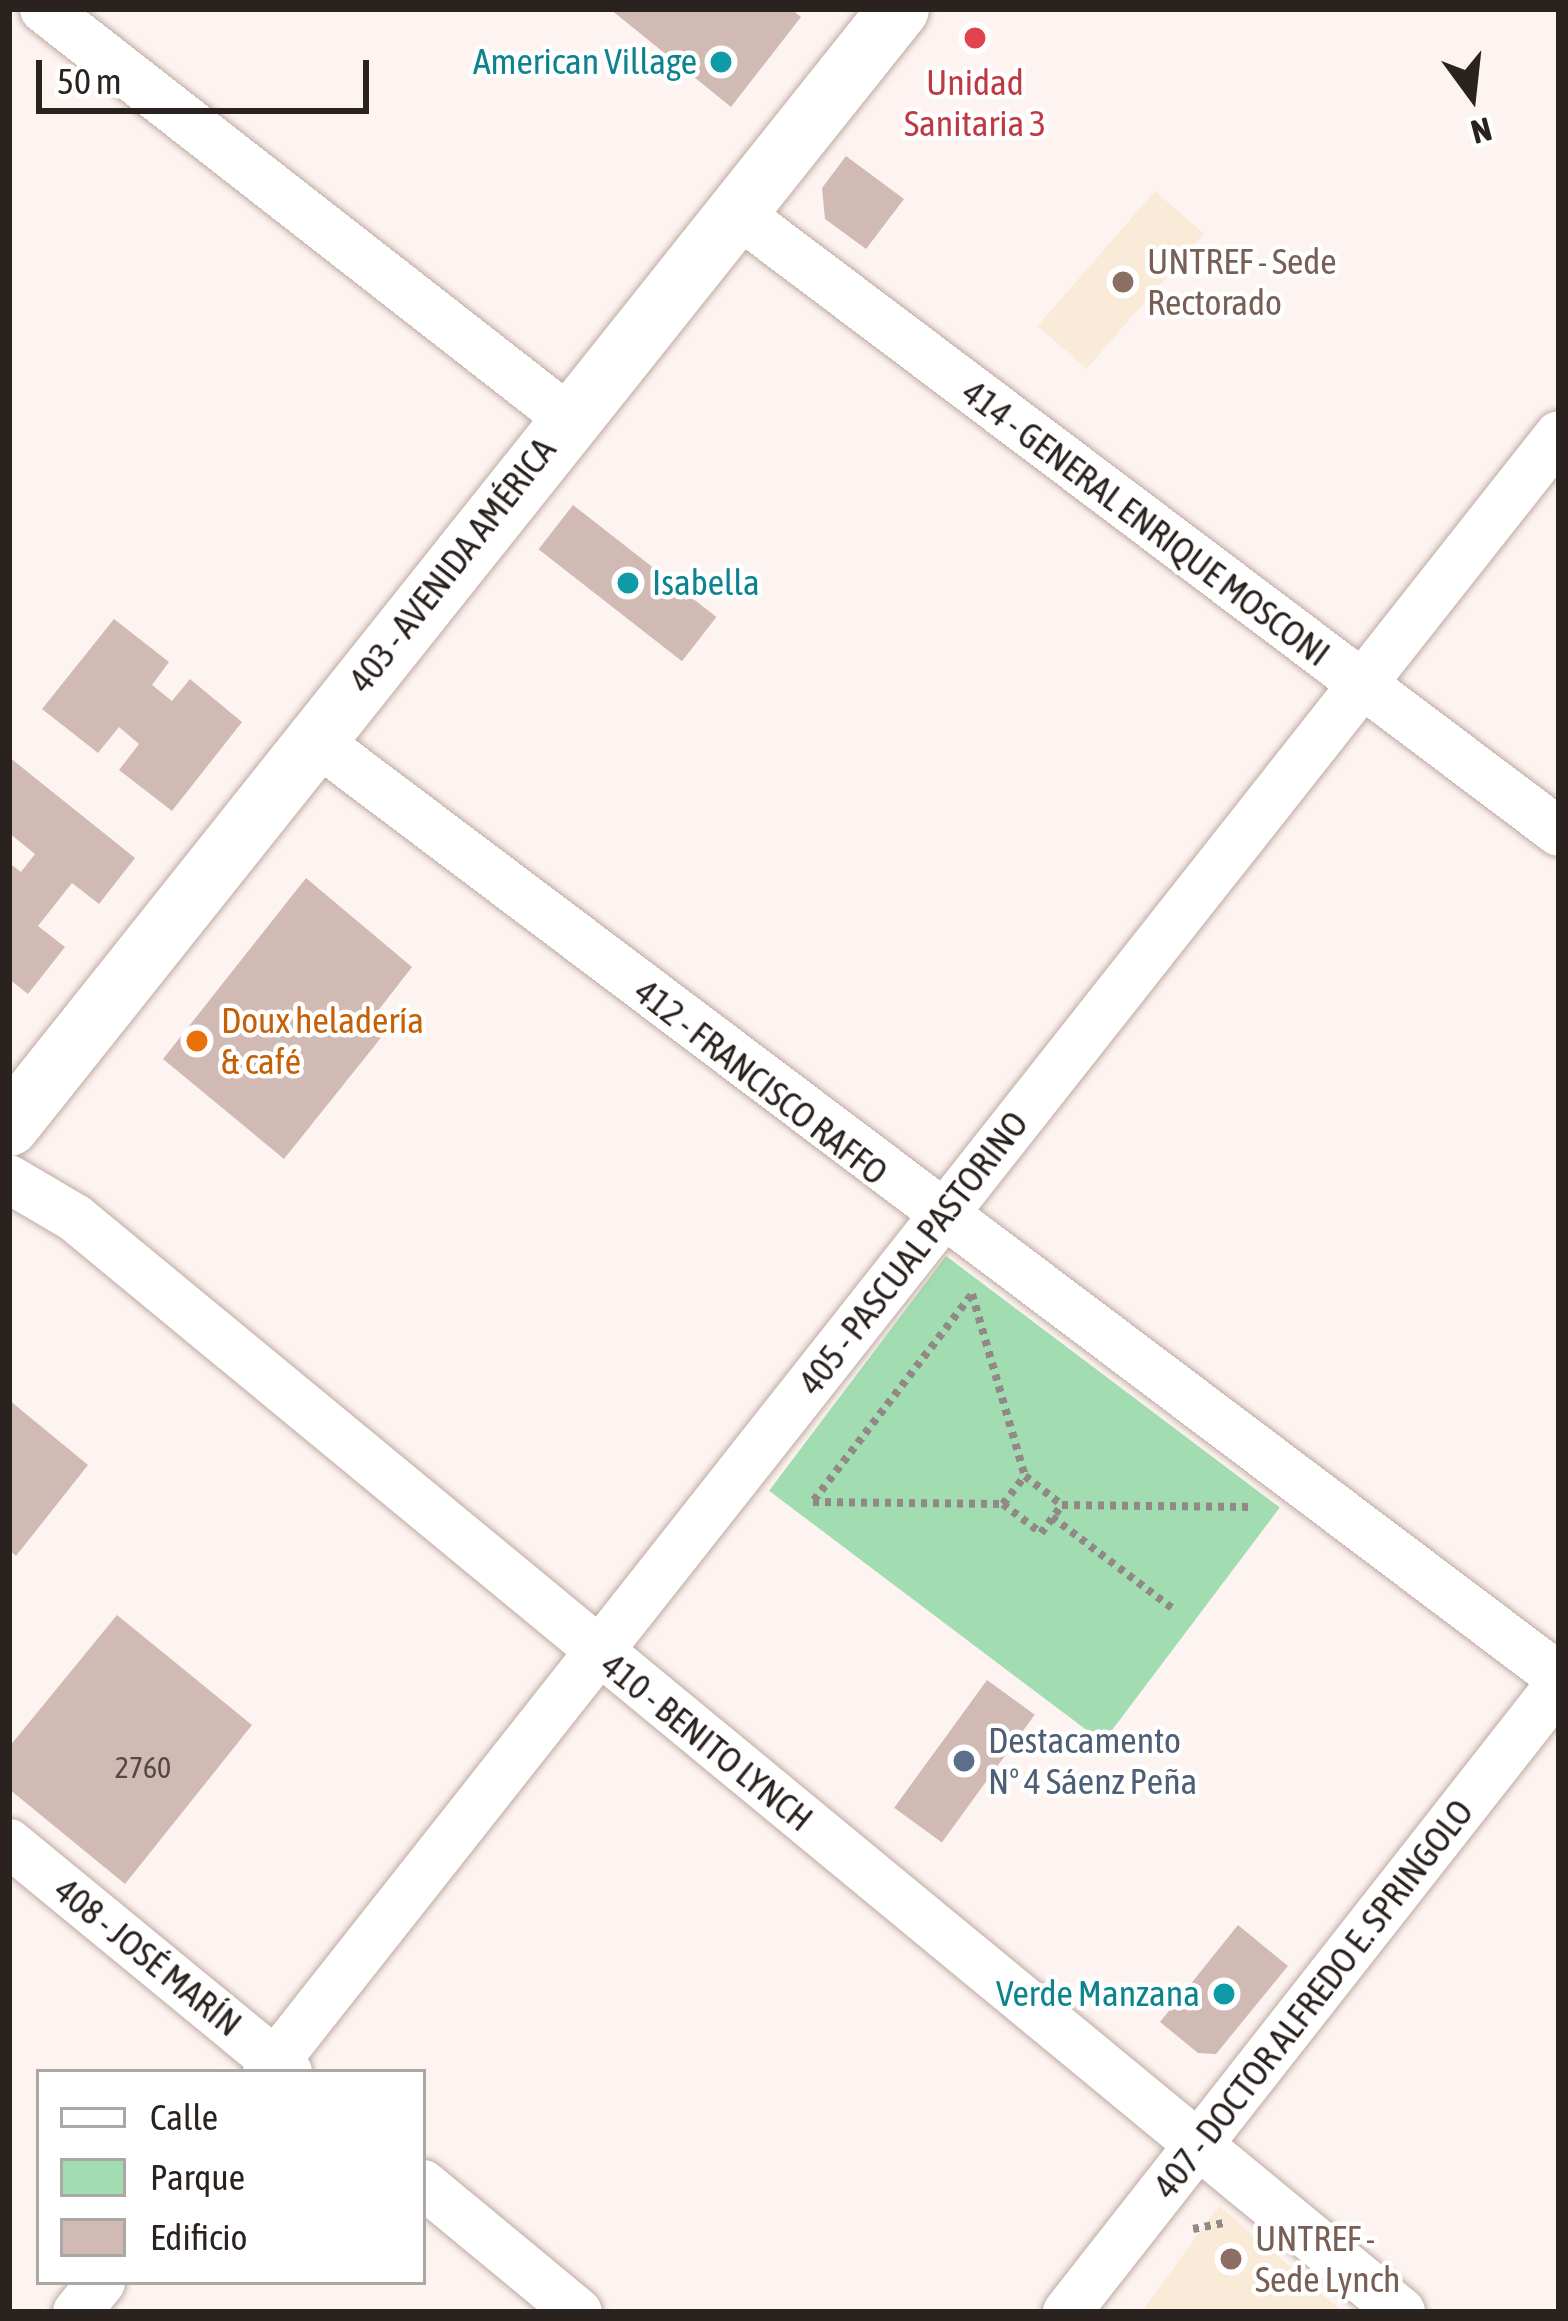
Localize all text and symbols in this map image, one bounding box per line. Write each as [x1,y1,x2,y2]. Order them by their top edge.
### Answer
marker: Unidad Sanitaria 3 [959,22,991,54]
scale bar [42,36,375,110]
north arrow [1412,36,1532,156]
place label: American Village [473,40,697,84]
marker: American Village [708,49,734,75]
text: 50 m [57,60,122,102]
place label: Unidad Sanitaria 3 [904,60,1046,145]
text: N [1467,110,1496,152]
place label: UNTREF - Sede Rectorado [1147,239,1337,324]
marker: UNTREF - Sede Rectorado [1110,269,1136,295]
street label: 414 - GENERAL ENRIQUE MOSCONI [954,371,1338,675]
street label: 403 - AVENIDA AMÉRICA [339,429,565,701]
place label: Isabella [652,561,760,605]
marker: Isabella [615,570,641,596]
street label: 412 - FRANCISCO RAFFO [626,970,896,1194]
place label: Doux heladería & café [221,998,424,1083]
marker: Doux heladería & café [184,1028,210,1054]
street label: 405 - PASCUAL PASTORINO [789,1103,1037,1403]
street label: 410 - BENITO LYNCH [593,1644,821,1840]
place label: Destacamento N° 4 Sáenz Peña [988,1718,1197,1803]
marker: Destacamento N° 4 Sáenz Peña [951,1748,977,1774]
house number: 2760 [115,1749,171,1785]
street label: 407 - DOCTOR ALFREDO E. SPRINGOLO [1144,1791,1482,2207]
street label: 408 - JOSÉ MARÍN [46,1869,250,2045]
place label: Verde Manzana [996,1972,1200,2016]
marker: Verde Manzana [1211,1981,1237,2007]
legend [36,2069,426,2285]
text: Calle [150,2096,218,2138]
text: Parque [150,2156,245,2198]
text: Edificio [150,2216,247,2258]
place label: UNTREF - Sede Lynch [1255,2216,1401,2301]
marker: UNTREF - Sede Lynch [1218,2246,1244,2272]

